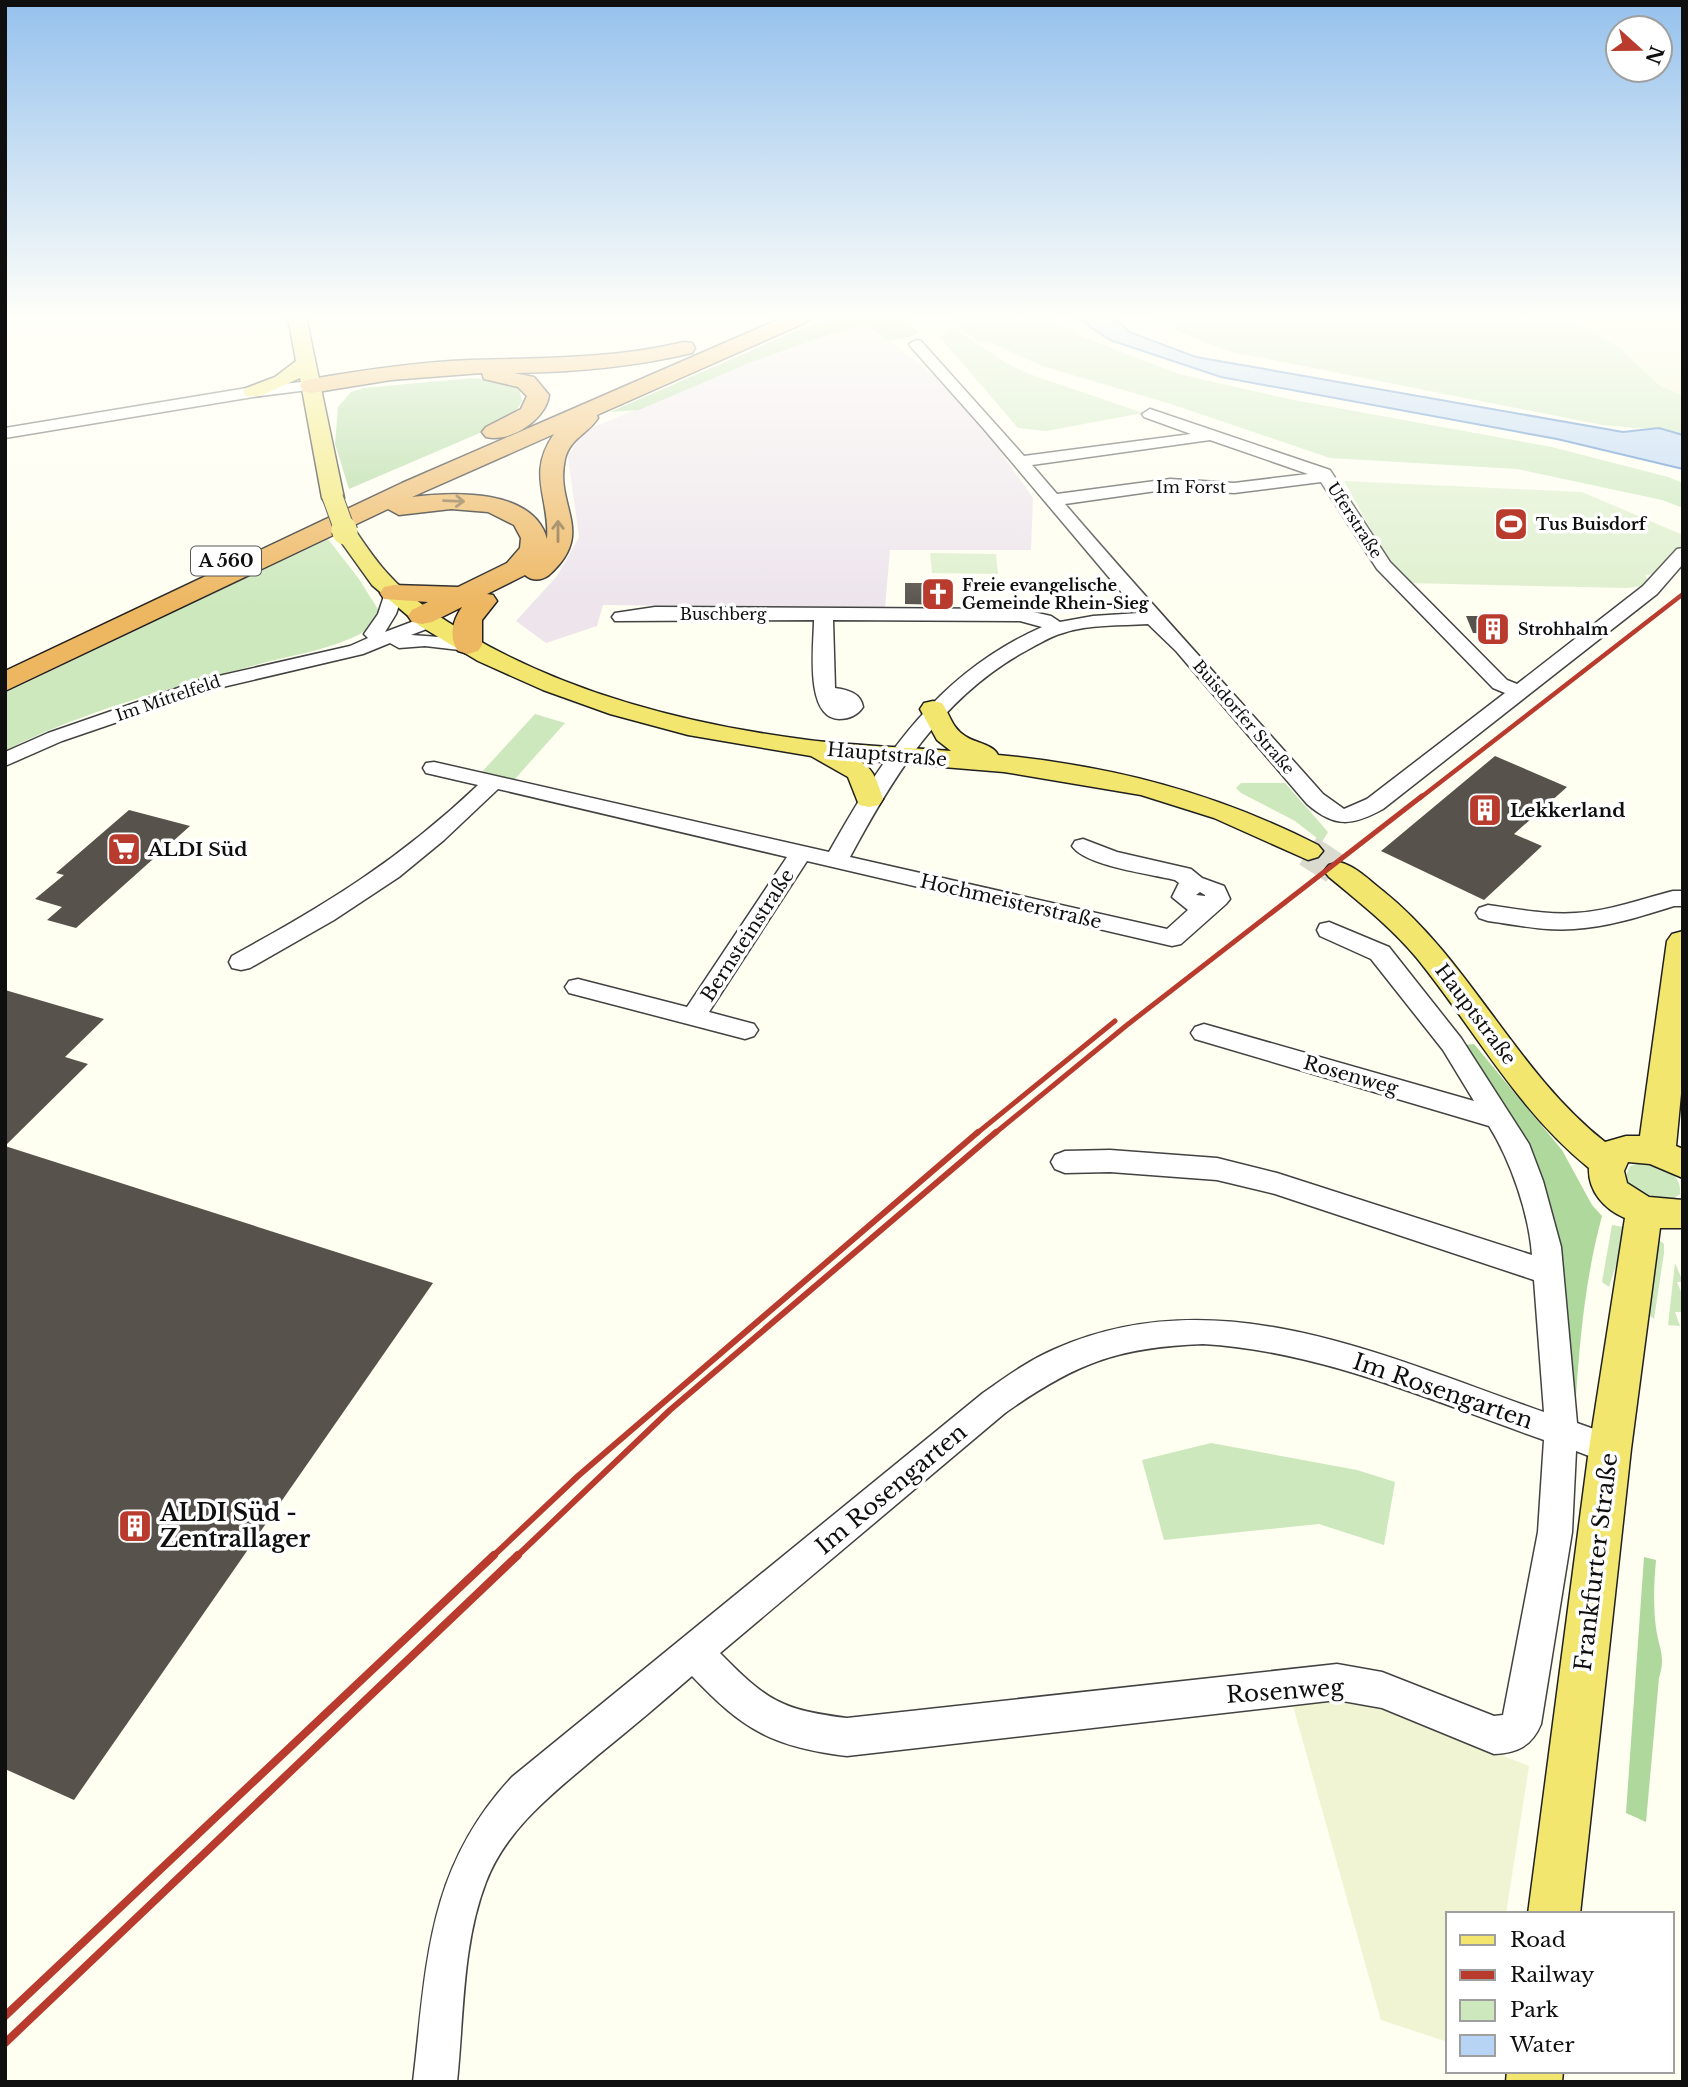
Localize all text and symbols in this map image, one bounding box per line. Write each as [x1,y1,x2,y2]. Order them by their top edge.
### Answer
north arrow [1604,14,1674,84]
text: N [1640,42,1668,67]
street label: Im Forst [1156,477,1226,497]
street label: Uferstraße [1323,478,1387,562]
one-way arrow [442,495,465,508]
sports icon: Tus Buisdorf [1492,505,1530,543]
place label: Tus Buisdorf [1536,514,1648,534]
one-way arrow [551,520,565,543]
road number: A 560 [191,546,261,576]
church icon: Freie evangelische Gemeinde Rhein-Sieg [919,575,957,613]
place label: Freie evangelische Gemeinde Rhein-Sieg [962,575,1150,613]
street label: Buschberg [680,604,767,624]
building icon: Strohhalm [1474,610,1512,648]
place label: Strohhalm [1518,619,1609,639]
street label: Buisdorfer Straße [1189,656,1299,778]
street label: Im Mittelfeld [113,671,223,725]
street label: Hauptstraße [826,738,948,771]
building icon: Lekkerland [1466,791,1504,829]
place label: Lekkerland [1510,799,1625,822]
supermarket icon: ALDI Süd [105,830,143,868]
place label: ALDI Süd [147,838,247,861]
street label: Bernsteinstraße [696,865,799,1006]
street label: Hochmeisterstraße [918,869,1104,934]
street label: Hauptstraße [1430,959,1521,1069]
street label: Rosenweg [1301,1051,1402,1100]
street label: Im Rosengarten [1349,1347,1537,1435]
street label: Im Rosengarten [810,1418,972,1560]
street label: Frankfurter Straße [1569,1451,1623,1673]
place label: ALDI Süd - Zentrallager [159,1499,311,1553]
building icon: ALDI Süd - Zentrallager [116,1507,154,1545]
street label: Rosenweg [1225,1673,1345,1709]
legend [1446,1912,1674,2073]
text: Road [1510,1927,1566,1953]
text: Railway [1510,1962,1595,1988]
text: Park [1510,1997,1559,2023]
text: Water [1509,2032,1574,2058]

